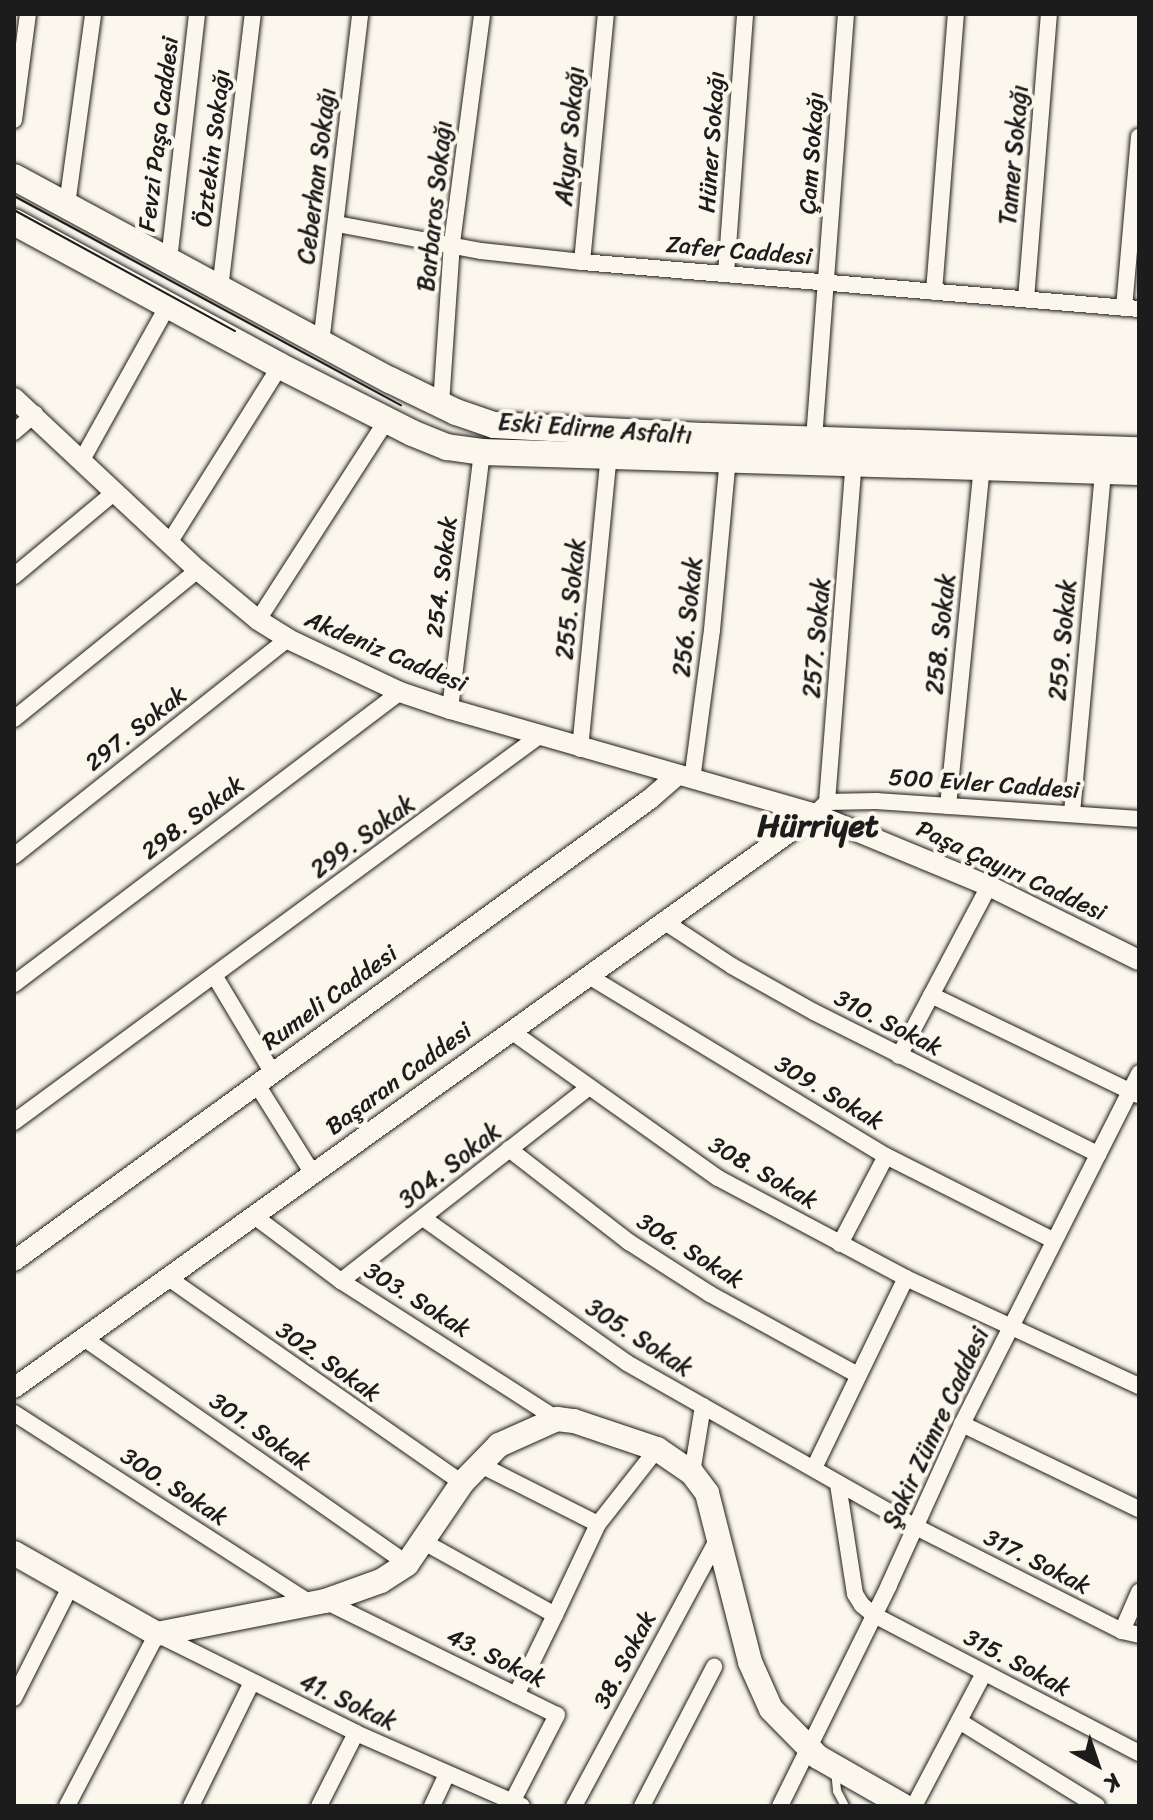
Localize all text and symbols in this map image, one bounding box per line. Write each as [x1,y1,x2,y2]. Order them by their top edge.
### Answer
street label: Fevzi Paşa Caddesi [133,34,185,234]
street label: Akyar Sokağı [550,65,590,207]
street label: Öztekin Sokağı [189,67,237,229]
street label: Hüner Sokağı [693,70,731,214]
street label: Tamer Sokağı [994,84,1034,226]
street label: Ceberhan Sokağı [292,86,342,266]
street label: Çam Sokağı [793,91,831,215]
street label: Barbaros Sokağı [412,119,458,293]
street label: Zafer Caddesi [665,230,813,272]
street label: Eski Edirne Asfaltı [496,408,694,450]
street label: 254. Sokak [420,515,464,639]
street label: 255. Sokak [550,537,592,661]
street label: 256. Sokak [667,556,709,678]
street label: 258. Sokak [920,572,962,696]
street label: 257. Sokak [797,577,837,699]
street label: 259. Sokak [1043,578,1083,702]
street label: Akdeniz Caddesi [301,605,471,699]
street label: 297. Sokak [80,681,192,777]
street label: 500 Evler Caddesi [887,763,1081,805]
street label: 298. Sokak [136,770,250,866]
street label: 299. Sokak [305,790,421,884]
district label: Hürriyet [757,807,879,845]
street label: Paşa Çayırı Caddesi [912,814,1110,928]
street label: Rumeli Caddesi [257,940,403,1056]
street label: 310. Sokak [829,984,947,1062]
street label: Başaran Caddesi [321,1017,477,1141]
street label: 309. Sokak [770,1049,888,1137]
street label: 304. Sokak [393,1117,507,1215]
street label: 308. Sokak [703,1130,823,1216]
street label: 306. Sokak [631,1207,749,1295]
street label: 303. Sokak [359,1256,475,1344]
street label: 305. Sokak [580,1293,698,1383]
street label: 302. Sokak [270,1316,386,1408]
street label: Şakir Zümre Caddesi [877,1323,995,1533]
street label: 301. Sokak [204,1387,316,1477]
street label: 300. Sokak [115,1442,233,1532]
street label: 317. Sokak [979,1523,1095,1601]
street label: 38. Sokak [587,1606,663,1714]
street label: 43. Sokak [442,1622,550,1694]
street label: 315. Sokak [959,1623,1075,1703]
street label: 41. Sokak [295,1667,401,1737]
north arrow [1057,1724,1137,1804]
text: K [1095,1764,1130,1802]

